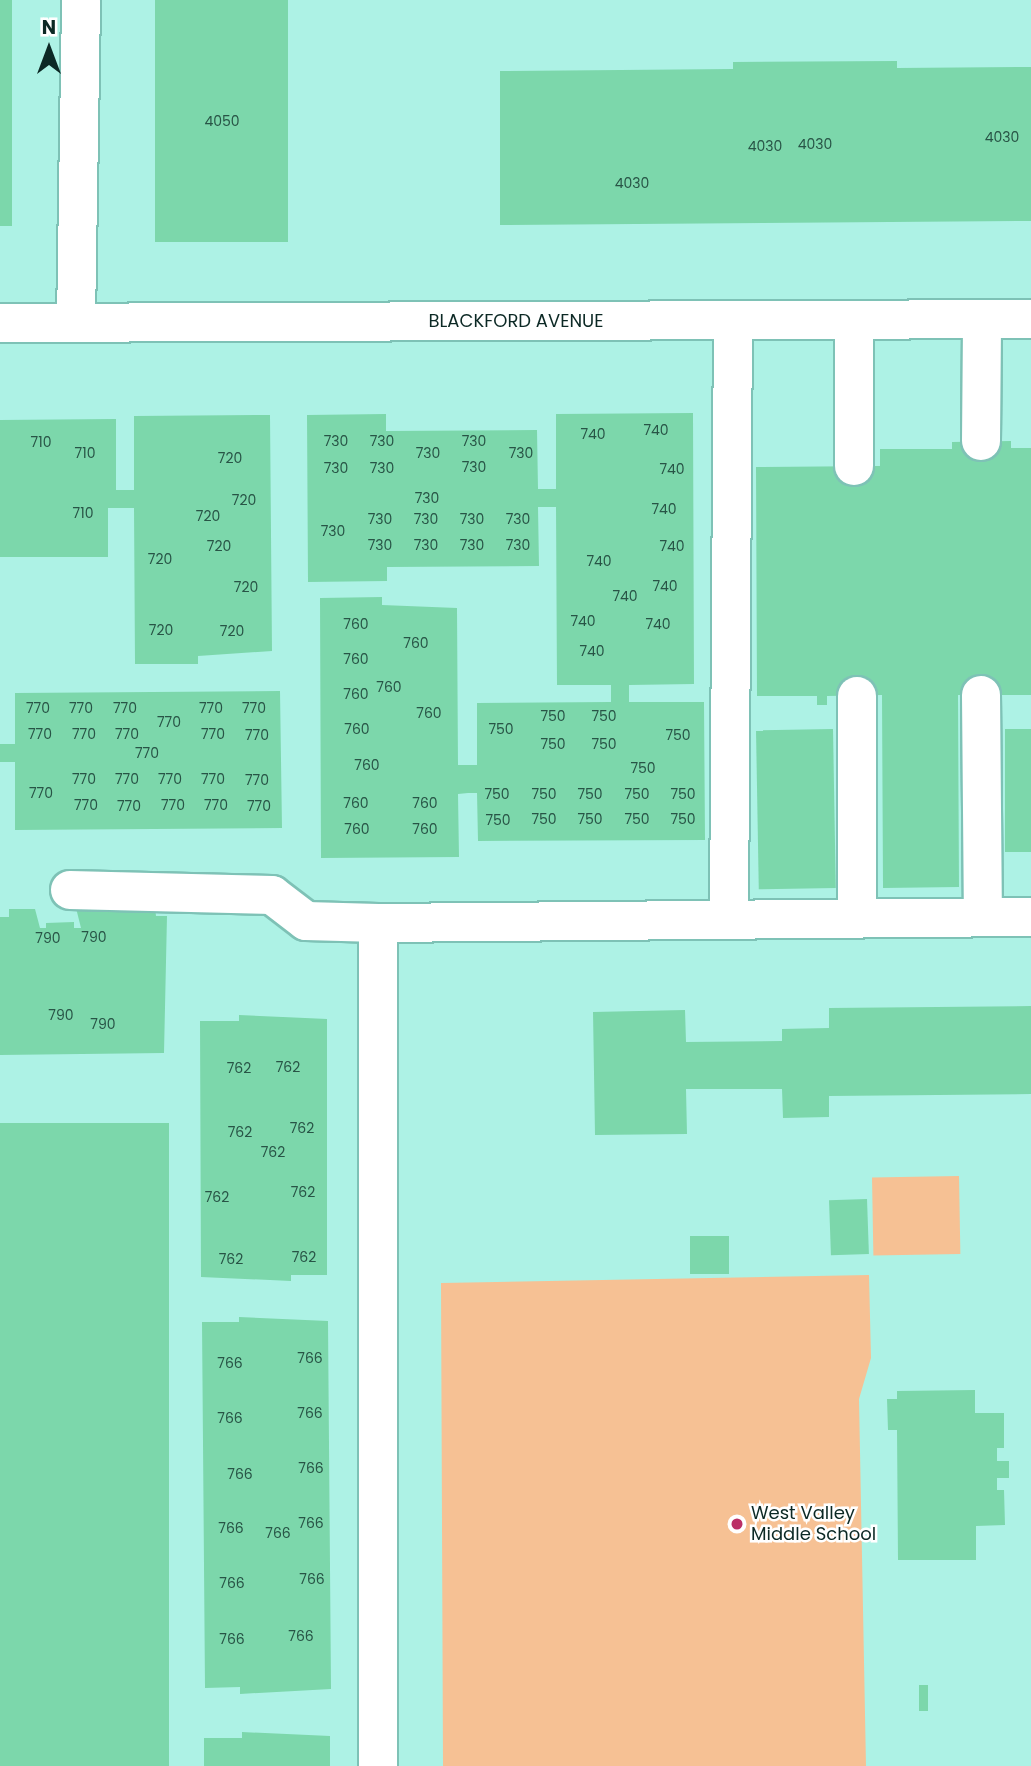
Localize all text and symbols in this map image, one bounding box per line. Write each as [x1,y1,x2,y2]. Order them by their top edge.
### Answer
north arrow [14,14,84,84]
text: N [42,14,56,41]
house number: 4050 [204,113,240,129]
house number: 4030 [985,129,1019,145]
house number: 4030 [798,136,832,152]
house number: 4030 [748,138,782,154]
house number: 4030 [615,175,649,191]
street label: BLACKFORD AVENUE [429,310,603,332]
house number: 740 [643,422,669,438]
house number: 740 [580,426,606,442]
house number: 730 [324,433,348,449]
house number: 730 [370,433,394,449]
house number: 730 [462,433,486,449]
house number: 710 [31,434,51,450]
house number: 710 [75,445,95,461]
house number: 730 [416,445,440,461]
house number: 730 [509,445,533,461]
house number: 720 [218,450,242,466]
house number: 730 [462,459,486,475]
house number: 730 [324,460,348,476]
house number: 730 [370,460,394,476]
house number: 740 [659,461,685,477]
house number: 730 [415,490,439,506]
house number: 720 [232,492,256,508]
house number: 740 [651,501,677,517]
house number: 710 [73,505,93,521]
house number: 720 [196,508,220,524]
house number: 730 [368,511,392,527]
house number: 730 [414,511,438,527]
house number: 730 [460,511,484,527]
house number: 730 [506,511,530,527]
house number: 730 [321,523,345,539]
house number: 730 [368,537,392,553]
house number: 730 [414,537,438,553]
house number: 730 [460,537,484,553]
house number: 730 [506,537,530,553]
house number: 720 [207,538,231,554]
house number: 740 [659,538,685,554]
house number: 720 [148,551,172,567]
house number: 740 [586,553,612,569]
house number: 740 [652,578,678,594]
house number: 720 [234,579,258,595]
house number: 740 [612,588,638,604]
house number: 740 [570,613,596,629]
house number: 760 [343,616,369,632]
house number: 740 [645,616,671,632]
house number: 720 [149,622,173,638]
house number: 720 [220,623,244,639]
house number: 760 [403,635,429,651]
house number: 740 [579,643,605,659]
house number: 760 [343,651,369,667]
house number: 760 [376,679,402,695]
house number: 760 [343,686,369,702]
house number: 770 [26,700,50,716]
house number: 770 [69,700,93,716]
house number: 770 [113,700,137,716]
house number: 770 [199,700,223,716]
house number: 770 [242,700,266,716]
house number: 760 [416,705,442,721]
house number: 750 [540,708,566,724]
house number: 750 [591,708,617,724]
house number: 770 [157,714,181,730]
house number: 760 [344,721,370,737]
house number: 750 [488,721,514,737]
house number: 770 [28,726,52,742]
house number: 770 [72,726,96,742]
house number: 770 [115,726,139,742]
house number: 770 [201,726,225,742]
house number: 770 [245,727,269,743]
house number: 750 [665,727,691,743]
house number: 750 [540,736,566,752]
house number: 750 [591,736,617,752]
house number: 770 [135,745,159,761]
house number: 760 [354,757,380,773]
house number: 750 [630,760,656,776]
house number: 770 [72,771,96,787]
house number: 770 [115,771,139,787]
house number: 770 [158,771,182,787]
house number: 770 [201,771,225,787]
house number: 770 [245,772,269,788]
house number: 770 [29,785,53,801]
house number: 750 [484,786,510,802]
house number: 750 [531,786,557,802]
house number: 750 [577,786,603,802]
house number: 750 [624,786,650,802]
house number: 750 [670,786,696,802]
house number: 760 [343,795,369,811]
house number: 760 [412,795,438,811]
house number: 770 [74,797,98,813]
house number: 770 [161,797,185,813]
house number: 770 [204,797,228,813]
house number: 770 [117,798,141,814]
house number: 770 [247,798,271,814]
house number: 750 [531,811,557,827]
house number: 750 [577,811,603,827]
house number: 750 [624,811,650,827]
house number: 750 [670,811,696,827]
house number: 750 [485,812,511,828]
house number: 760 [344,821,370,837]
house number: 760 [412,821,438,837]
house number: 790 [81,929,107,945]
house number: 790 [35,930,61,946]
house number: 790 [48,1007,74,1023]
house number: 790 [90,1016,116,1032]
house number: 762 [276,1059,300,1075]
house number: 762 [227,1060,251,1076]
house number: 762 [290,1120,314,1136]
house number: 762 [228,1124,252,1140]
house number: 762 [261,1144,285,1160]
house number: 762 [291,1184,315,1200]
house number: 762 [205,1189,229,1205]
house number: 762 [292,1249,316,1265]
house number: 762 [219,1251,243,1267]
house number: 766 [297,1350,323,1366]
house number: 766 [217,1355,243,1371]
house number: 766 [297,1405,323,1421]
house number: 766 [217,1410,243,1426]
house number: 766 [298,1460,324,1476]
house number: 766 [227,1466,253,1482]
place label: West Valley Middle School [751,1503,876,1546]
house number: 766 [298,1515,324,1531]
marker: West Valley Middle School [729,1516,745,1532]
house number: 766 [218,1520,244,1536]
house number: 766 [265,1525,291,1541]
house number: 766 [299,1571,325,1587]
house number: 766 [219,1575,245,1591]
house number: 766 [288,1628,314,1644]
house number: 766 [219,1631,245,1647]

